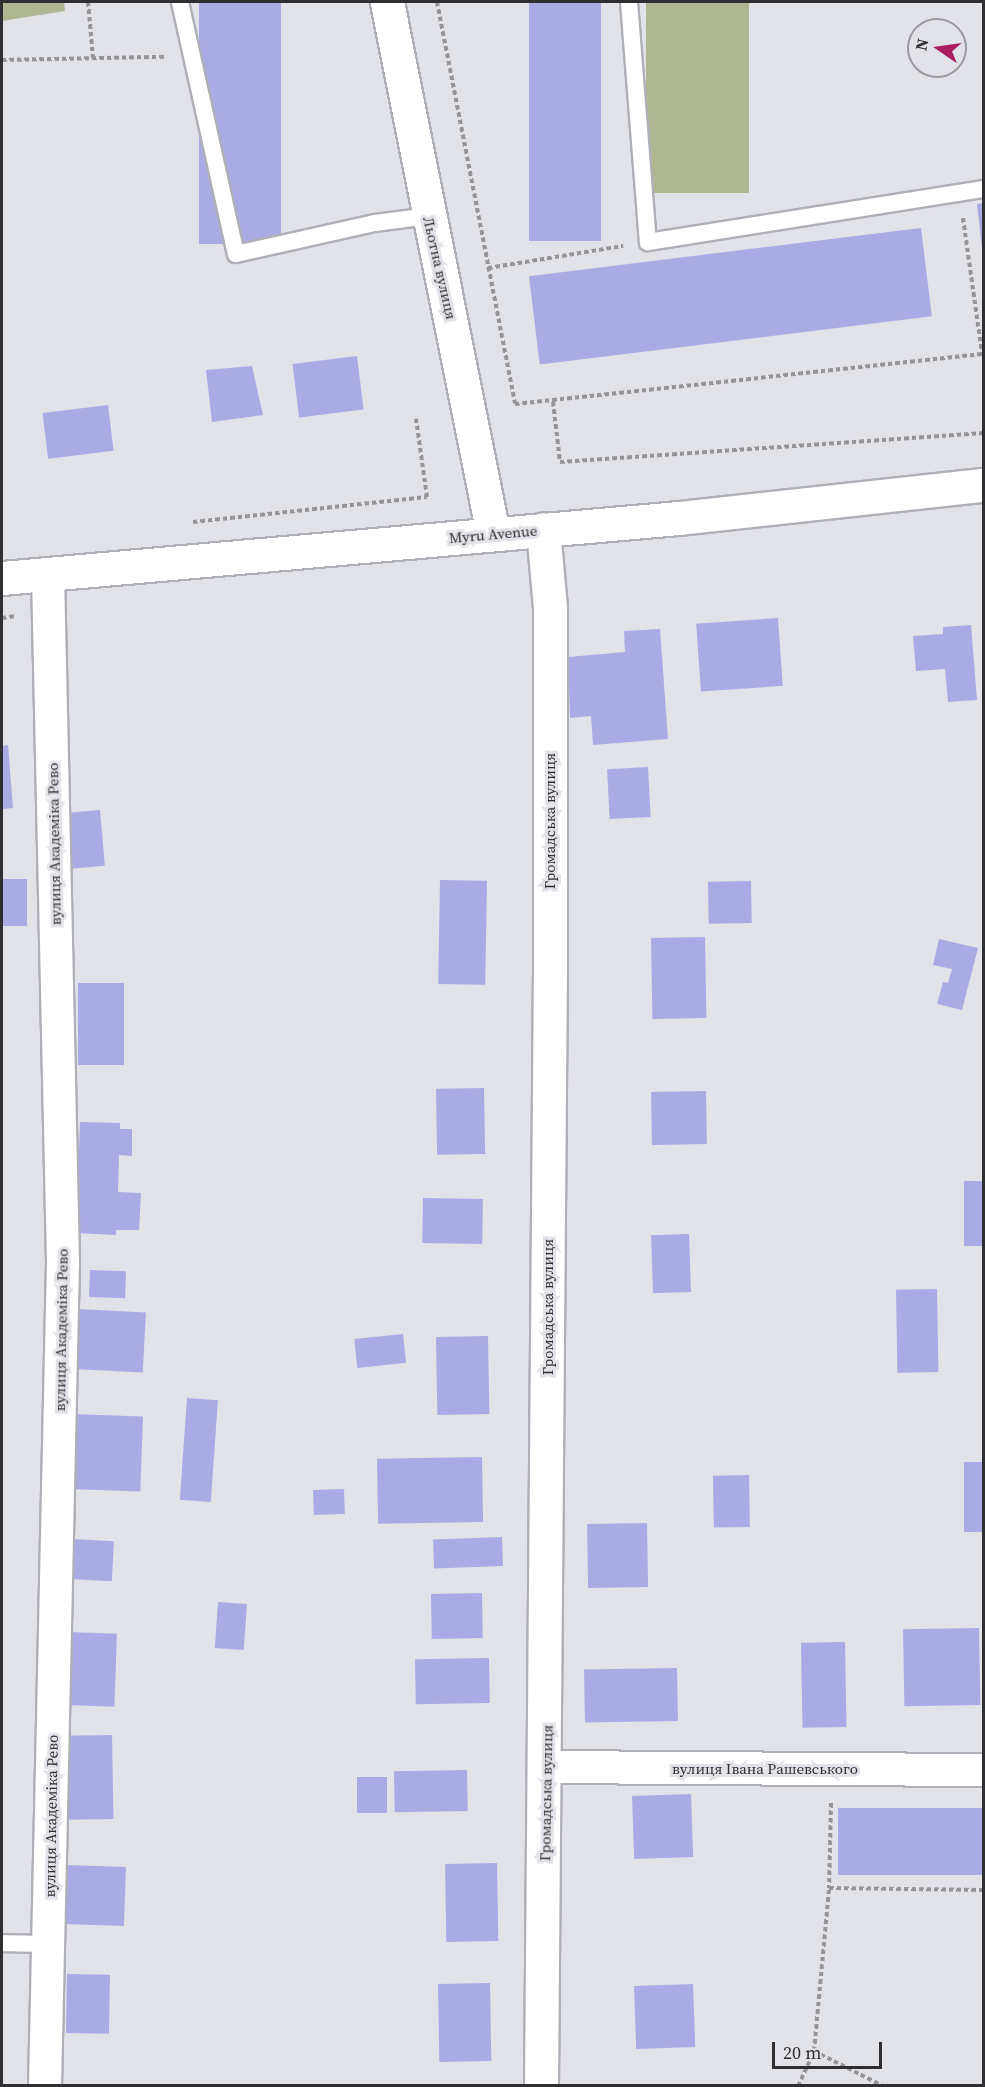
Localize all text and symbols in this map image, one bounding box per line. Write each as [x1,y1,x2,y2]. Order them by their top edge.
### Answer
north arrow [907,18,967,78]
text: N [909,36,933,53]
street label: Льотна вулиця [419,215,461,321]
street label: Myru Avenue [448,521,538,547]
street label: Громадська вулиця [541,753,559,889]
street label: вулиця Академіка Рево [44,763,64,925]
street label: Громадська вулиця [539,1239,557,1375]
street label: вулиця Академіка Рево [51,1249,71,1411]
street label: Громадська вулиця [536,1725,556,1861]
street label: вулиця Академіка Рево [41,1735,61,1897]
street label: вулиця Івана Рашевського [672,1760,858,1778]
scale bar [775,2030,884,2068]
text: 20 m [783,2040,821,2065]

